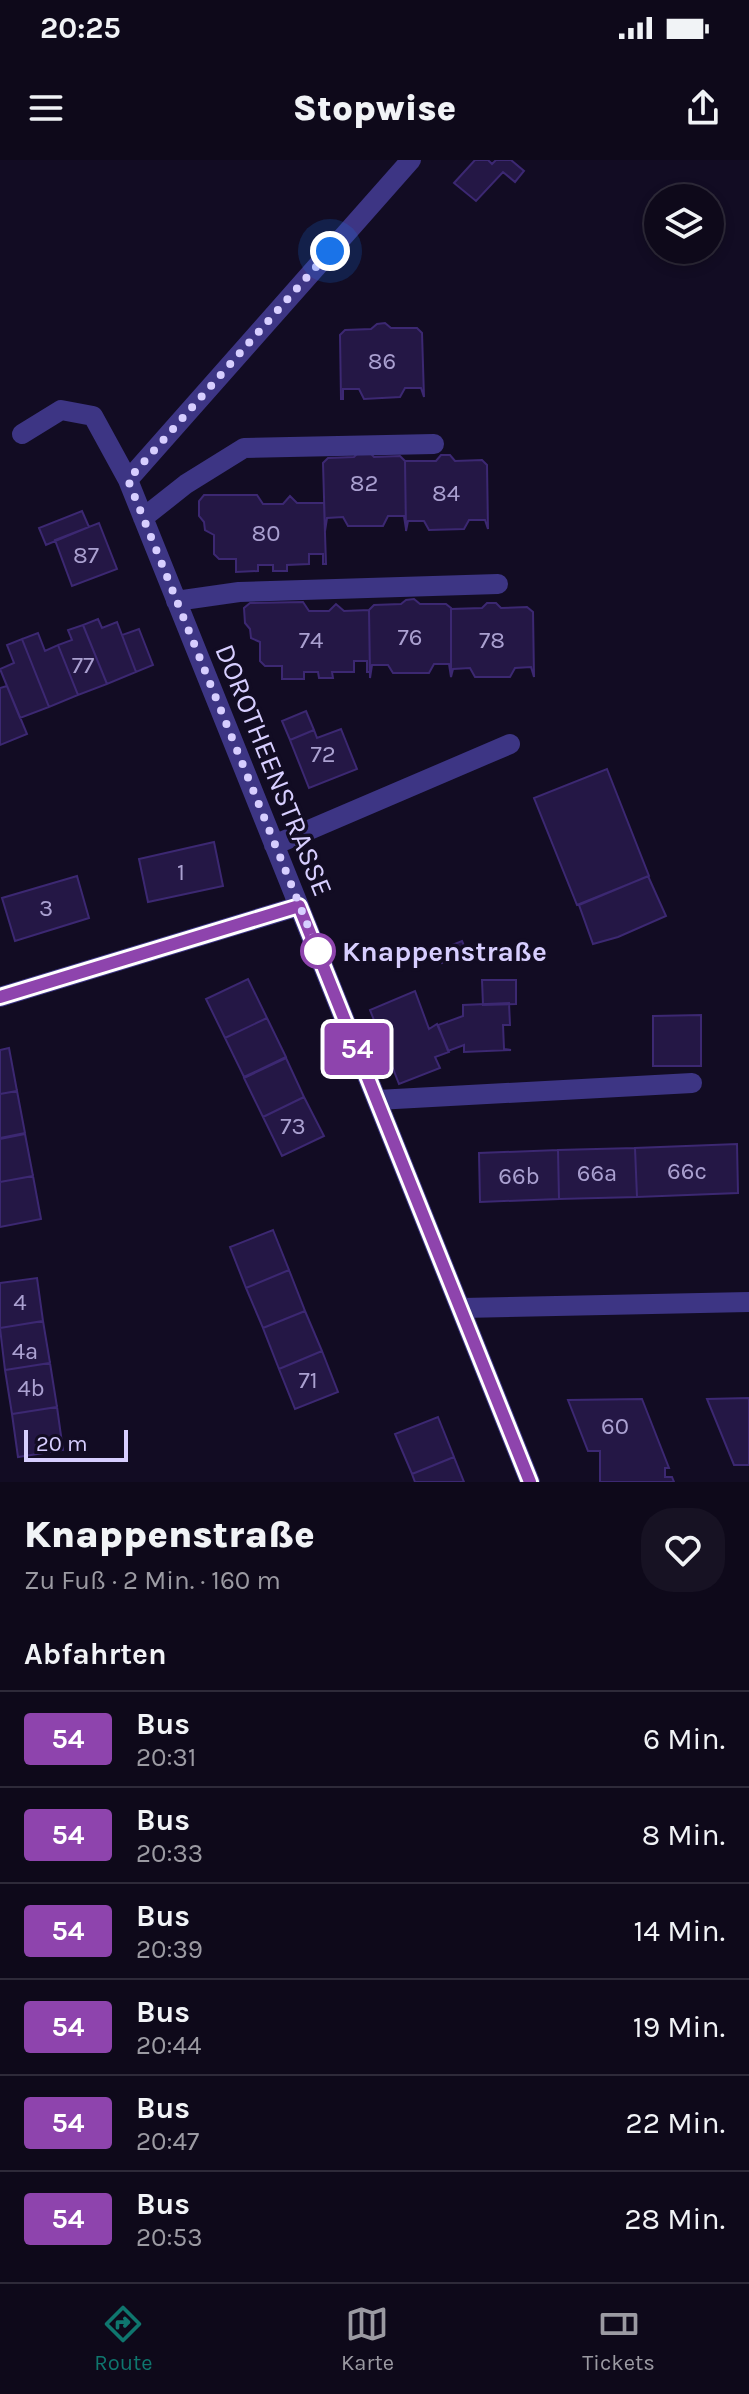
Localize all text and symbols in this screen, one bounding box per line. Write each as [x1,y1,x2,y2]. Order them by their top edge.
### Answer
text: 20:25 [40,10,121,46]
icon: menu [24,86,68,130]
icon: share [681,86,725,130]
text: Stopwise [293,87,456,129]
map controls [644,184,724,264]
button: layers [644,184,724,264]
your location [310,231,350,271]
house number: 86 [368,347,396,375]
house number: 82 [350,469,378,497]
house number: 84 [432,479,460,507]
house number: 80 [252,519,281,547]
house number: 87 [73,541,99,569]
house number: 76 [397,623,423,651]
house number: 74 [299,626,323,654]
house number: 78 [479,626,505,654]
street label: DOROTHEENSTRASSE [208,639,340,901]
house number: 77 [72,651,94,679]
house number: 72 [310,740,336,768]
house number: 1 [177,858,185,886]
house number: 3 [39,894,53,922]
marker: Knappenstraße [301,934,335,968]
place label: Knappenstraße [342,935,547,968]
line badge: 54 [321,1023,393,1075]
text: 54 [341,1032,373,1065]
house number: 73 [280,1112,306,1140]
house number: 66c [667,1157,707,1185]
house number: 66a [577,1159,617,1187]
house number: 66b [498,1162,540,1190]
house number: 4 [13,1288,27,1316]
house number: 4a [12,1337,38,1365]
house number: 71 [298,1366,318,1394]
house number: 4b [17,1374,45,1402]
house number: 60 [601,1412,629,1440]
scale bar [24,1426,128,1462]
text: 20 m [36,1431,88,1457]
button: heart [641,1508,725,1592]
text: Knappenstraße [24,1512,315,1557]
text: Zu Fuß · 2 Min. · 160 m [24,1565,281,1596]
text: Abfahrten [24,1636,167,1672]
text: Bus [136,1706,190,1742]
text: 6 Min. [643,1721,725,1757]
text: 54 [52,1722,84,1755]
text: 20:31 [136,1742,196,1773]
text: Bus [136,1802,190,1838]
text: 8 Min. [642,1817,725,1853]
text: 54 [52,1818,84,1851]
text: 20:33 [136,1838,203,1869]
text: Bus [136,1898,190,1934]
text: 14 Min. [633,1913,725,1949]
text: 54 [52,1914,84,1947]
text: 20:39 [136,1934,203,1965]
text: Bus [136,1994,190,2030]
text: 19 Min. [633,2009,725,2045]
text: 54 [52,2010,84,2043]
text: 20:44 [136,2030,202,2061]
text: Bus [136,2090,190,2126]
text: 22 Min. [625,2105,725,2141]
text: 54 [52,2106,84,2139]
text: 20:47 [136,2126,199,2157]
text: Bus [136,2186,190,2222]
text: 28 Min. [624,2201,725,2237]
text: 54 [52,2202,84,2235]
text: 20:53 [136,2222,203,2253]
tab: Route [94,2302,153,2376]
tab: Karte [341,2302,394,2376]
tab: Tickets [582,2302,655,2376]

